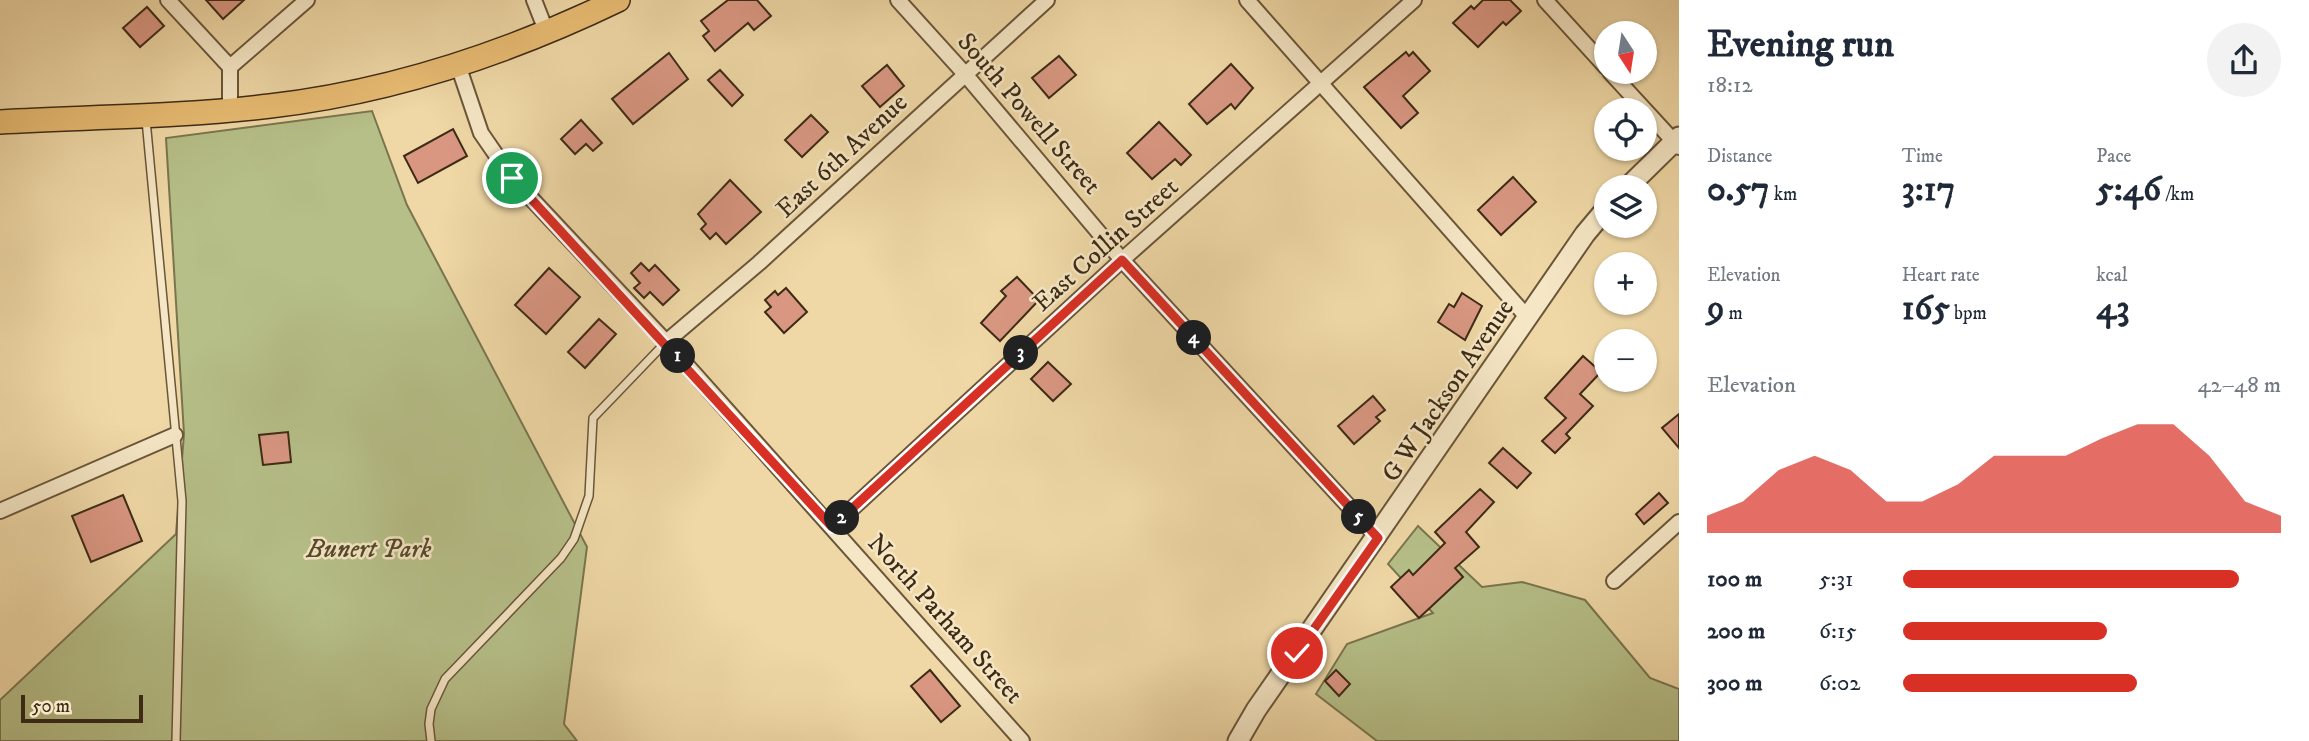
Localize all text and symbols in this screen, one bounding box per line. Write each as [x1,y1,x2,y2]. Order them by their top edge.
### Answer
north arrow [1594,21,1657,84]
map controls [1594,21,1657,392]
text: Evening run [1707,21,1894,69]
button: share [2207,23,2281,97]
street label: South Powell Street [950,26,1108,202]
text: 18:12 [1707,71,1753,100]
street label: East 6th Avenue [769,87,915,225]
button: locate [1594,98,1657,161]
text: Distance [1707,145,1772,168]
text: Time [1902,145,1943,168]
text: Pace [2096,145,2131,168]
pin [482,148,542,208]
icon: arrive [493,159,531,197]
text: 0.57 [1707,168,1770,212]
text: 3:17 [1902,168,1955,212]
text: 5:46 [2096,168,2161,212]
street label: East Collin Street [1026,171,1186,319]
button: layers [1594,175,1657,238]
text: km [1770,183,1797,206]
text: /km [2161,183,2194,206]
button: + [1594,252,1657,315]
text: Elevation [1707,264,1781,287]
text: Heart rate [1902,264,1980,287]
text: kcal [2096,264,2128,287]
text: 9 [1707,287,1724,331]
text: 165 [1902,287,1950,331]
text: 43 [2096,287,2130,331]
street label: G W Jackson Avenue [1375,293,1522,489]
text: m [1724,302,1743,325]
text: bpm [1950,302,1987,325]
pin: 4 [1176,320,1212,356]
text: 4 [1188,326,1199,349]
button: − [1594,329,1657,392]
pin: 3 [1004,336,1038,370]
pin: 1 [660,338,696,374]
text: 3 [1017,341,1024,364]
text: 1 [674,344,681,367]
text: Elevation [1707,371,1796,400]
text: 42–48 m [2197,371,2281,400]
pin: 2 [824,500,860,536]
pin: 5 [1342,500,1376,534]
text: 5 [1354,505,1363,528]
text: 2 [837,506,846,529]
street label: North Parham Street [860,527,1030,711]
park label: Bunert Park [306,533,432,566]
text: 100 m [1707,565,1762,594]
text: 5:31 [1819,565,1853,594]
text: 200 m [1707,617,1765,646]
text: 6:15 [1819,617,1857,646]
pin [1267,623,1327,683]
icon: check [1278,634,1316,672]
text: 300 m [1707,669,1763,698]
text: 6:02 [1819,669,1861,698]
scale bar [21,692,144,724]
text: 50 m [32,695,70,718]

